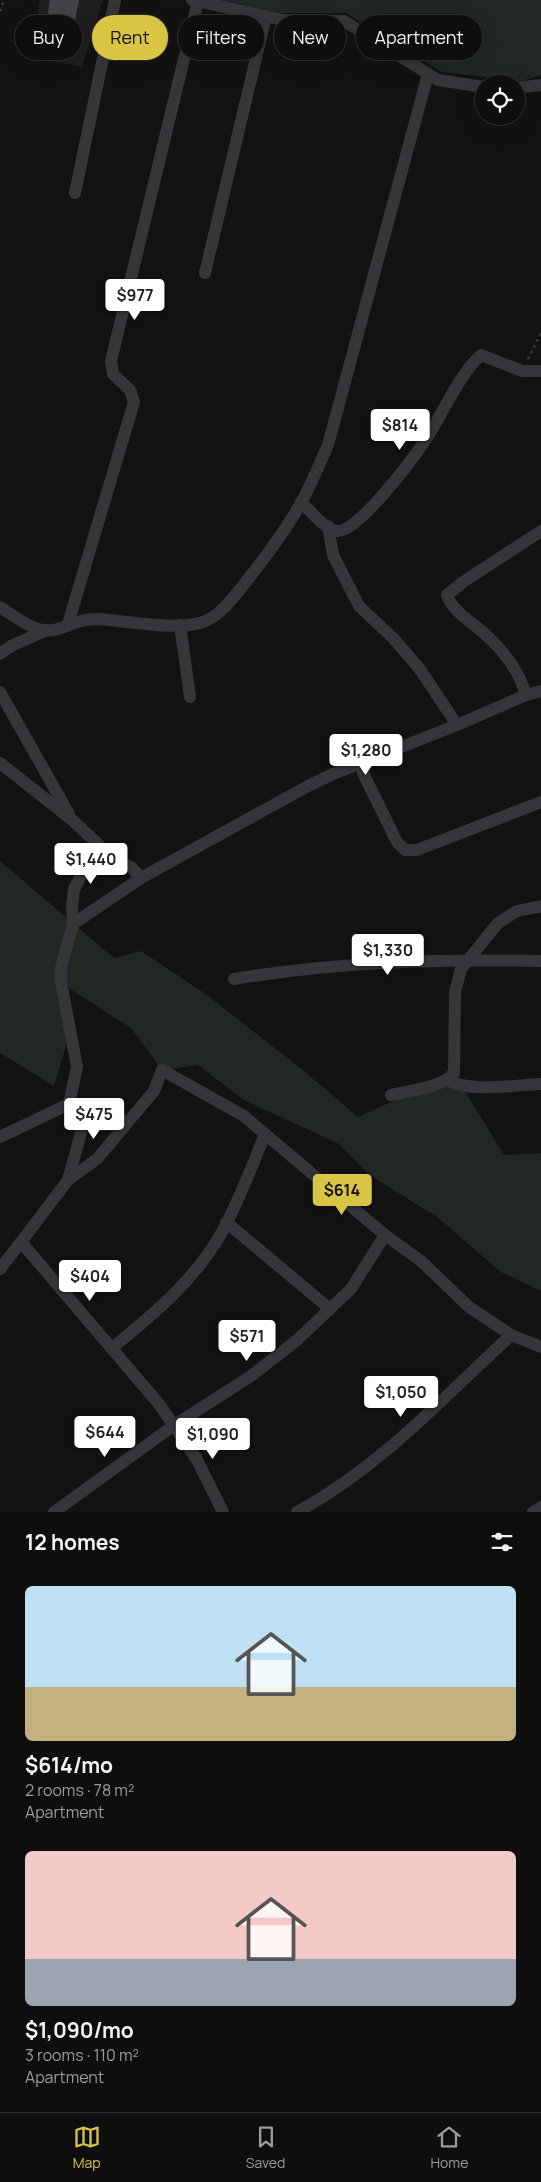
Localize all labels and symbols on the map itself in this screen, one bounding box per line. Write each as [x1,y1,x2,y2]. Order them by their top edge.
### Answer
pin: $977 [105,278,165,321]
pin: $814 [370,408,430,451]
pin: $1,280 [325,734,407,776]
pin: $1,440 [50,842,132,885]
pin: $1,330 [347,934,429,976]
pin: $475 [64,1098,124,1140]
pin: $614 [312,1174,372,1216]
pin: $404 [60,1260,120,1302]
pin: $571 [217,1320,277,1362]
pin: $1,050 [360,1376,442,1418]
pin: $644 [75,1416,135,1458]
pin: $1,090 [172,1418,254,1460]

